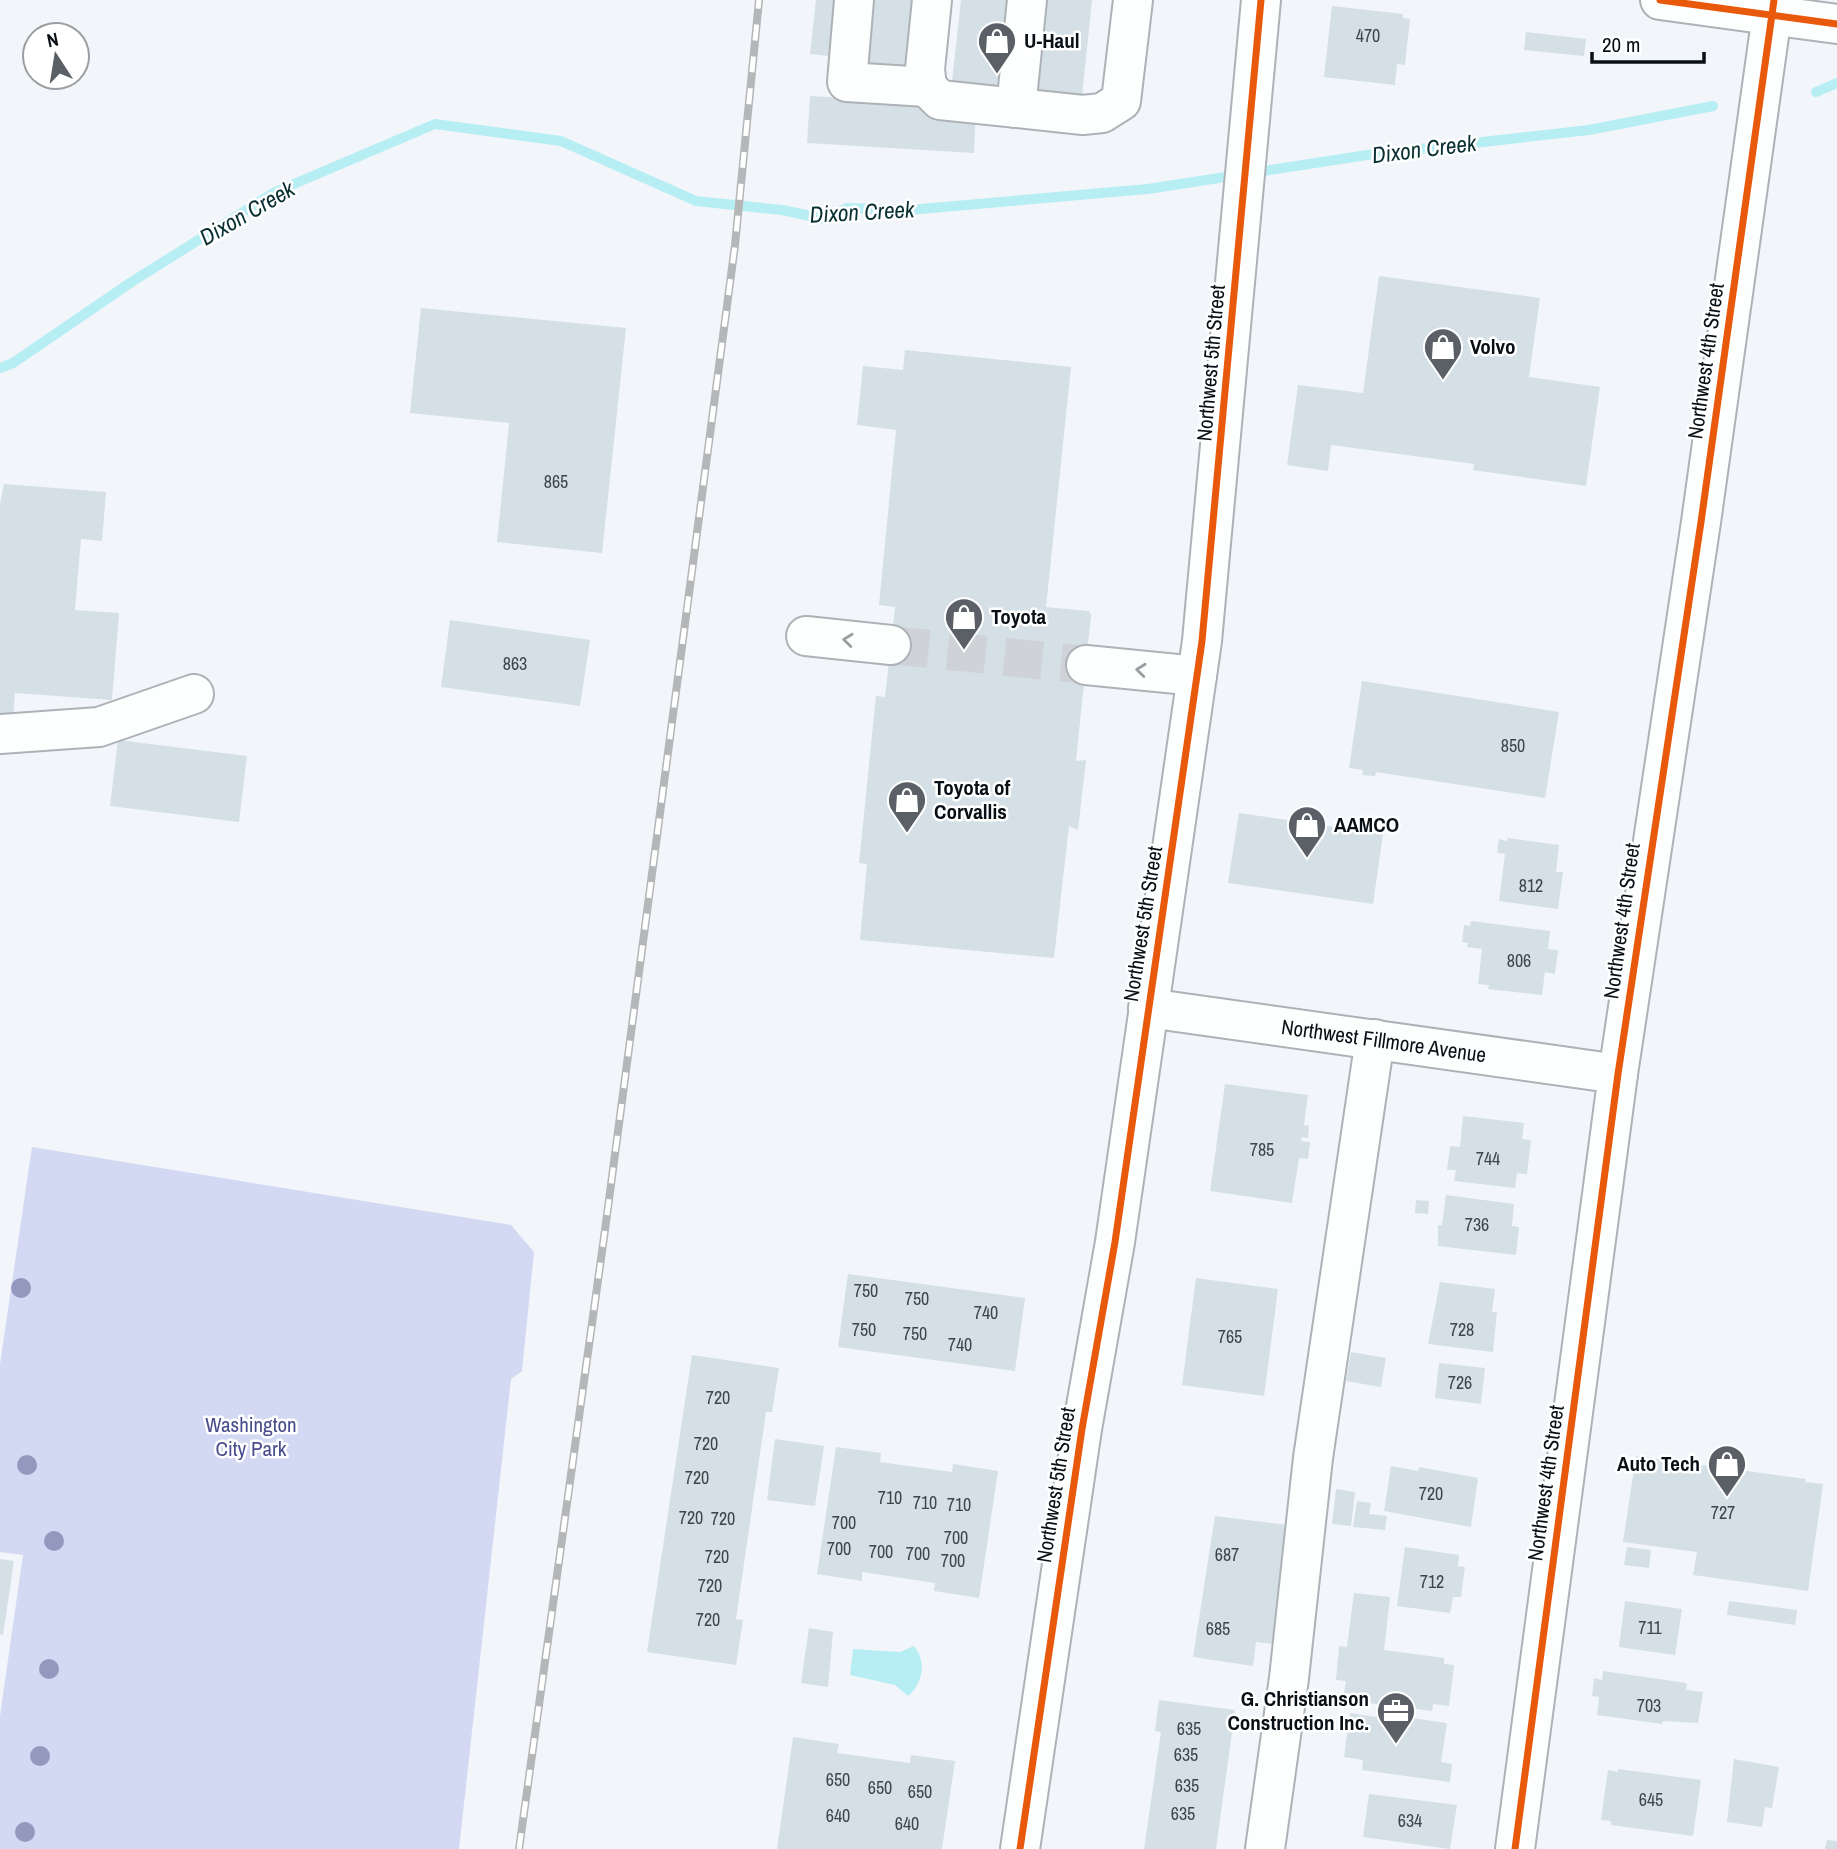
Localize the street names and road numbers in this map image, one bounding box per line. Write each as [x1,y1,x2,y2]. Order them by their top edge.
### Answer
street label: Northwest 4th Street [1680,281,1731,441]
street label: Northwest 5th Street [1189,283,1232,442]
street label: Northwest 4th Street [1596,841,1647,1001]
street label: Northwest 5th Street [1116,844,1169,1004]
street label: Northwest Fillmore Avenue [1279,1012,1488,1069]
street label: Northwest 4th Street [1520,1403,1571,1563]
street label: Northwest 5th Street [1029,1405,1082,1565]

